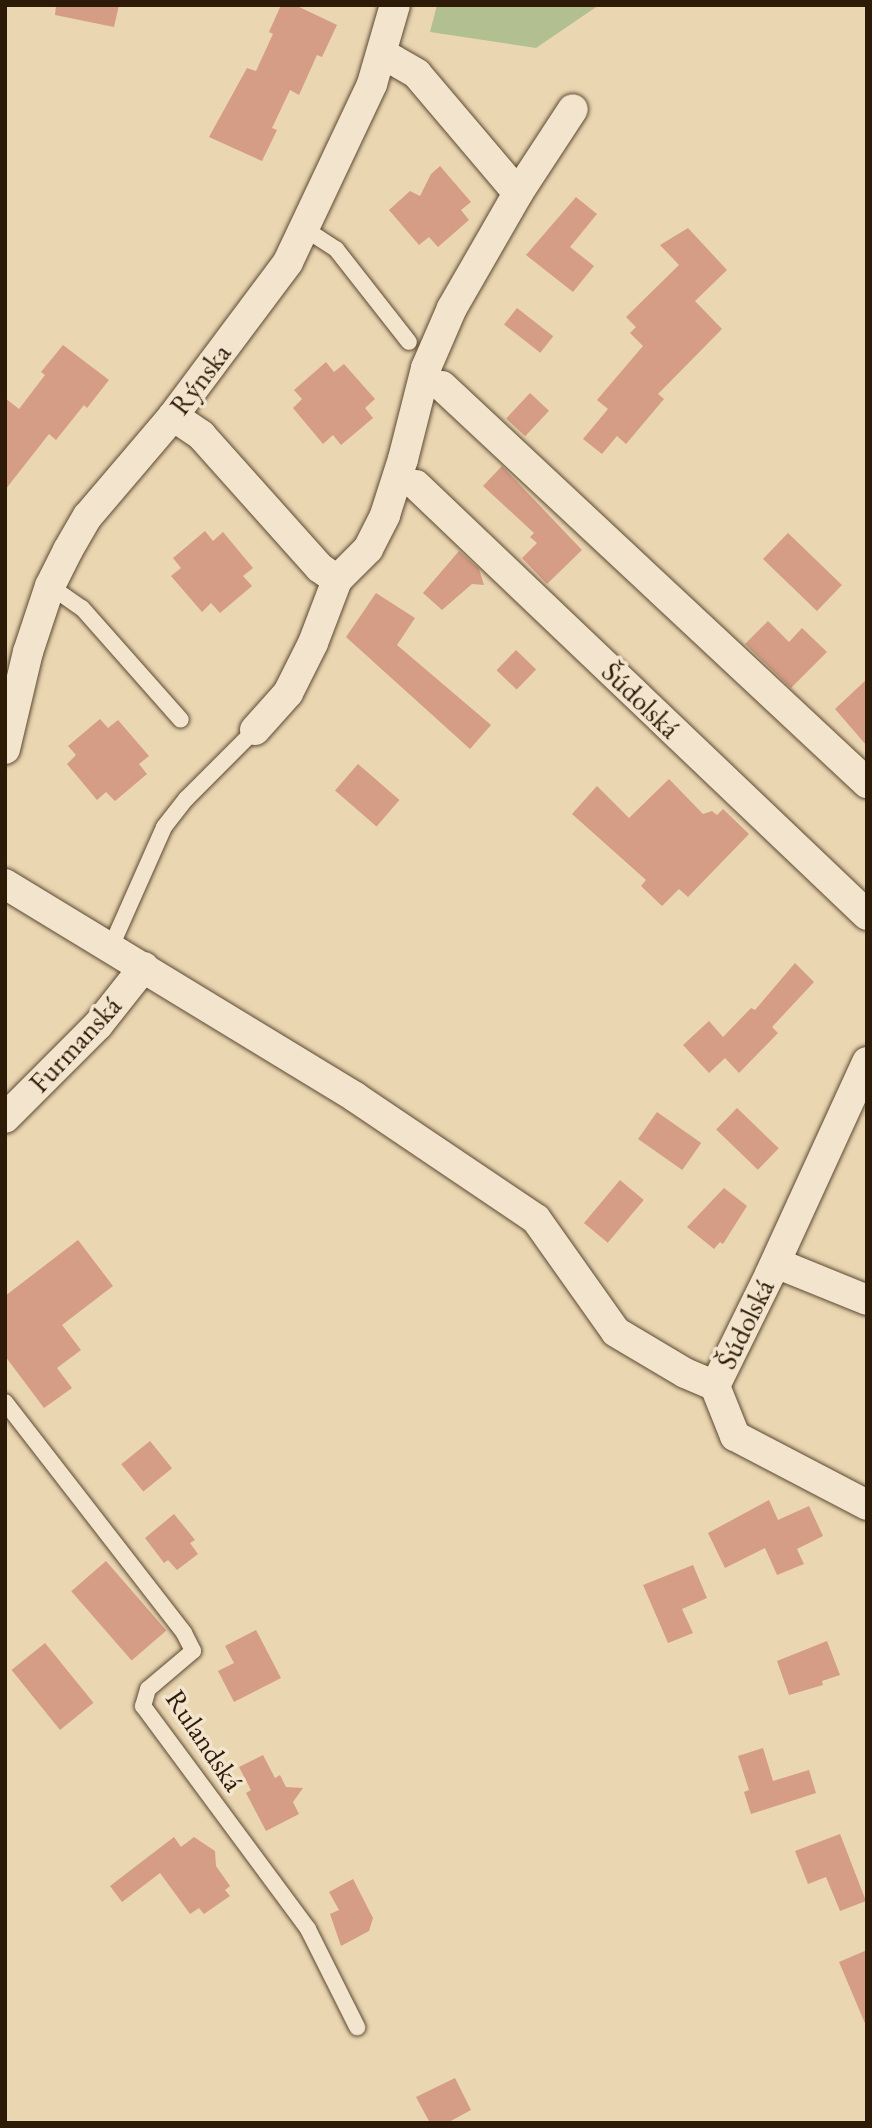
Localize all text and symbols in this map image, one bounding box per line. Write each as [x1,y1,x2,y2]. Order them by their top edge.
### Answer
street label: Rýnska [162,337,238,421]
street label: Šúdolská [595,655,687,745]
street label: Furmanská [22,989,128,1099]
street label: Šúdolská [709,1274,781,1374]
street label: Rulandská [159,1683,251,1797]

